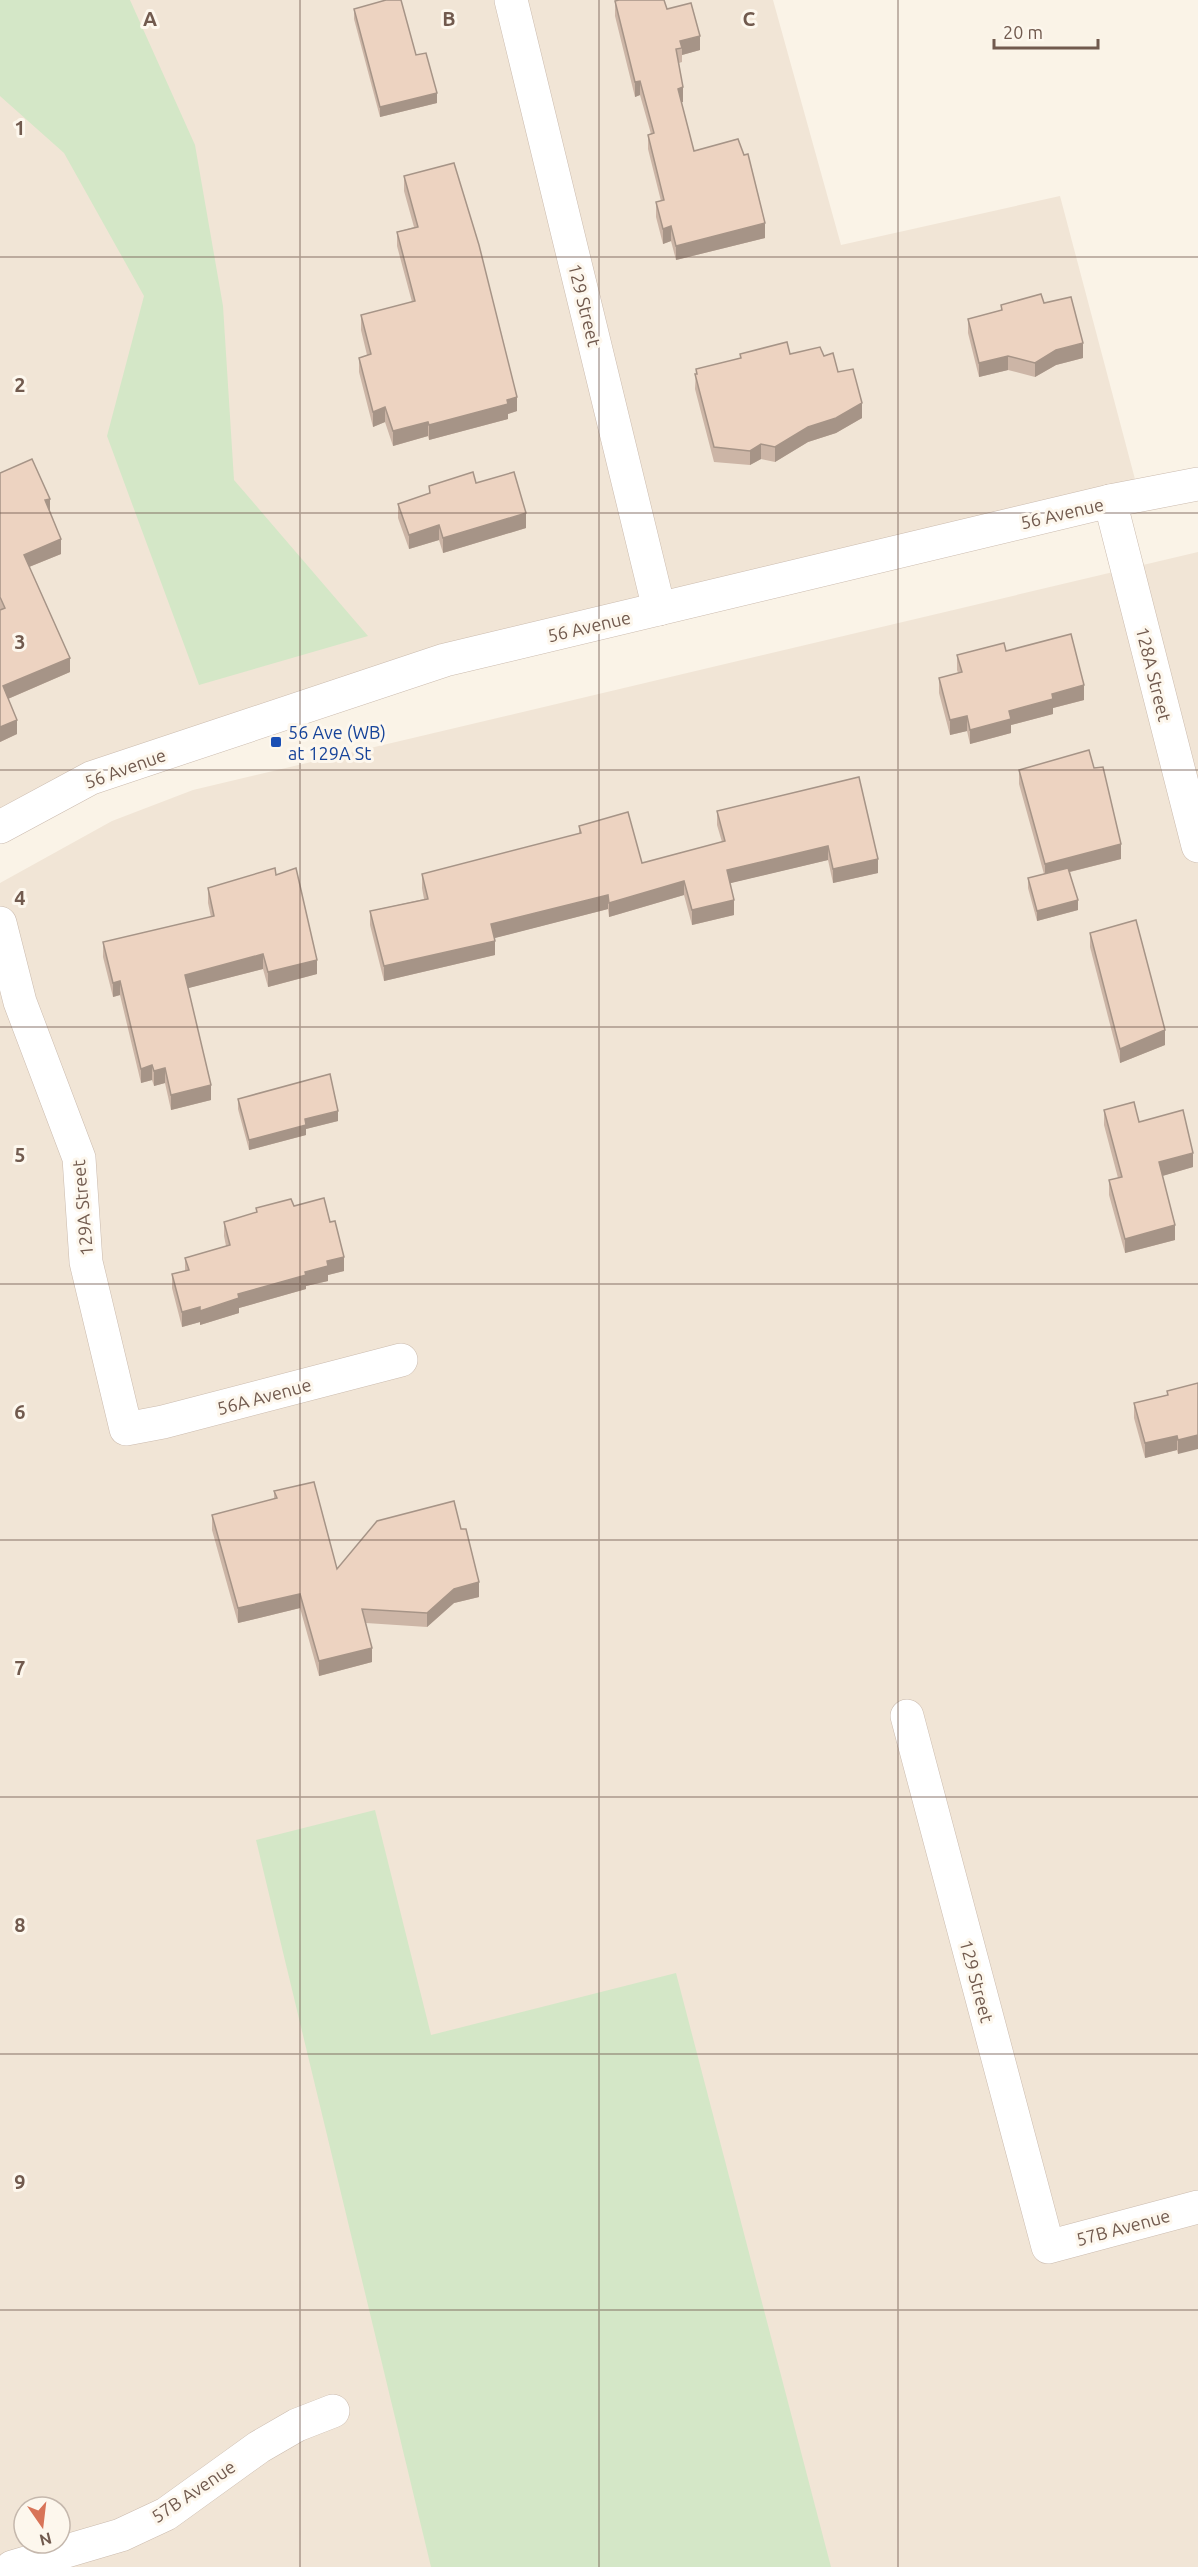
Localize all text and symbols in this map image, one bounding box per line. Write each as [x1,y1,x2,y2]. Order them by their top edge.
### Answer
text: A [143,7,157,30]
text: B [442,7,456,30]
text: C [743,7,756,30]
scale bar [994,12,1098,50]
text: 20 m [1003,22,1043,42]
text: 1 [14,116,26,139]
street label: 129 Street [565,261,605,349]
text: 2 [14,373,26,396]
street label: 56 Avenue [1018,494,1106,532]
street label: 56 Avenue [545,607,633,645]
street label: 128A Street [1133,625,1175,723]
text: 3 [14,630,26,653]
place label: 56 Ave (WB) at 129A St [288,722,386,763]
marker: 56 Ave (WB) at 129A St [269,735,283,749]
street label: 56 Avenue [82,744,168,792]
text: 4 [14,886,26,909]
text: 5 [14,1143,26,1166]
street label: 129A Street [68,1159,96,1257]
street label: 56A Avenue [215,1374,313,1418]
text: 6 [14,1400,26,1423]
text: 7 [14,1656,26,1679]
text: 8 [14,1913,26,1936]
street label: 129 Street [956,1937,998,2025]
text: 9 [14,2170,26,2193]
street label: 57B Avenue [1074,2205,1172,2249]
street label: 57B Avenue [147,2456,239,2526]
north arrow [12,2495,72,2555]
text: N [38,2529,54,2550]

